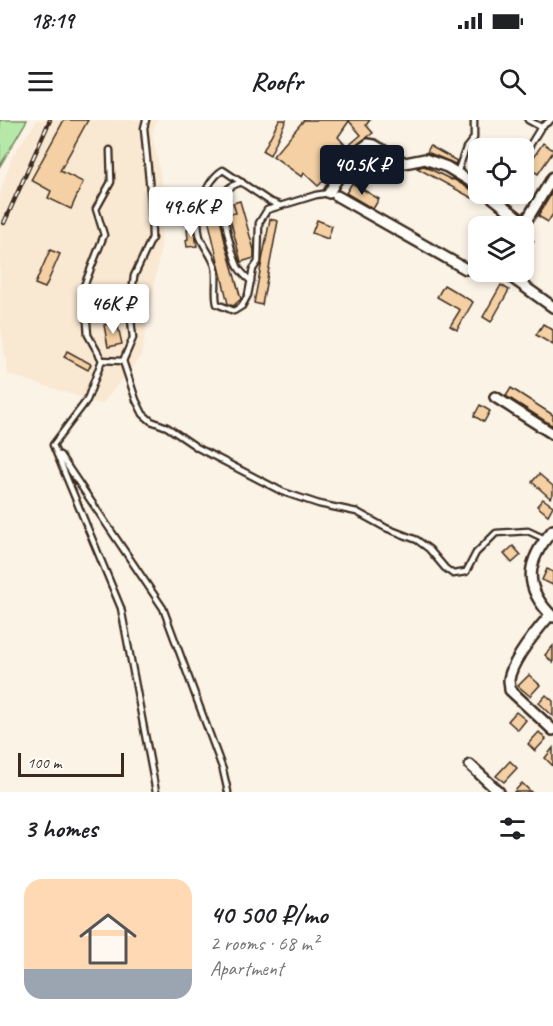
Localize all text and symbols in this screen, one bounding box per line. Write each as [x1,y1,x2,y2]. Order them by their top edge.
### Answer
text: 18:19 [30,7,74,35]
text: Roofr [251,64,302,98]
icon: menu [24,65,57,98]
icon: search [496,65,529,98]
map controls [468,138,534,282]
button: locate [468,138,534,204]
pin: 40.5K ₽ [307,145,417,196]
text: 40.5K ₽ [334,152,390,177]
pin: 49.6K ₽ [136,187,246,238]
text: 49.6K ₽ [163,194,219,219]
button: layers [468,216,534,282]
pin: 46K ₽ [71,284,155,335]
text: 46K ₽ [91,291,135,316]
scale bar [18,750,124,778]
text: 100 m [27,753,61,773]
text: 3 homes [24,812,97,845]
icon: filters [496,812,529,845]
text: 40 500 ₽/mo [210,898,327,931]
icon: home [72,903,144,975]
text: 2 rooms · 68 m² [210,931,318,956]
text: Apartment [210,956,283,981]

